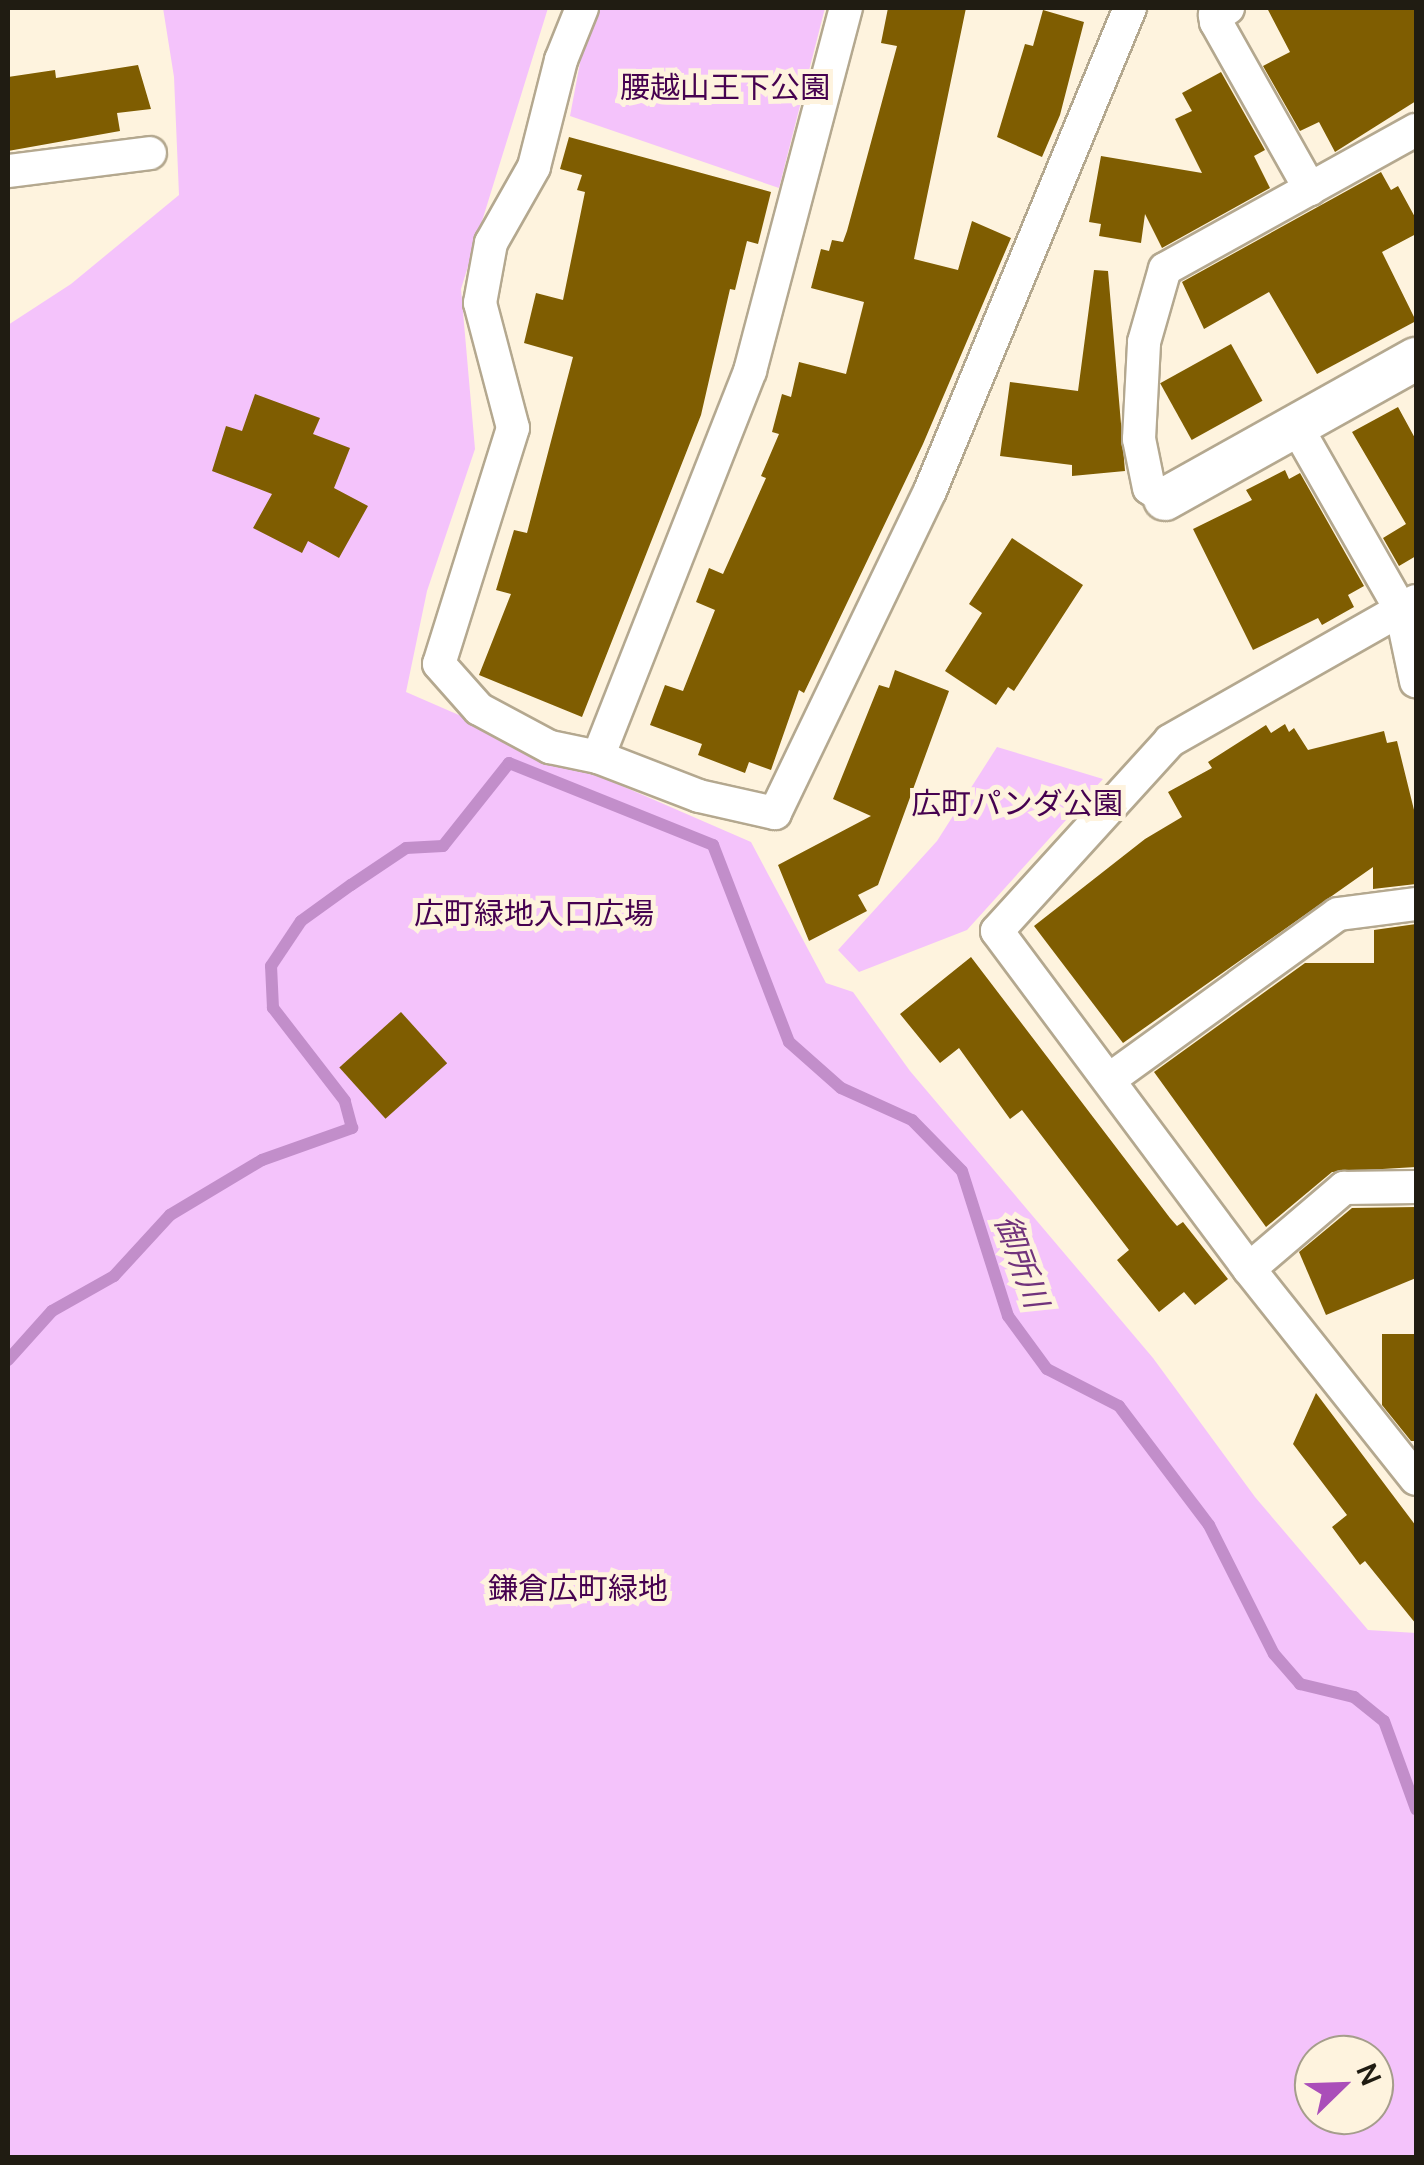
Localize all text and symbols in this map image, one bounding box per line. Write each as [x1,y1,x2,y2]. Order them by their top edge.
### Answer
park label: 腰越山王下公園 [620,69,830,105]
park label: 広町パンダ公園 [912,785,1122,821]
park label: 広町緑地入口広場 [414,895,654,931]
water label: 御所川 [988,1209,1056,1313]
park label: 鎌倉広町緑地 [488,1570,668,1606]
north arrow [1294,2035,1394,2135]
text: N [1348,2057,1391,2091]

